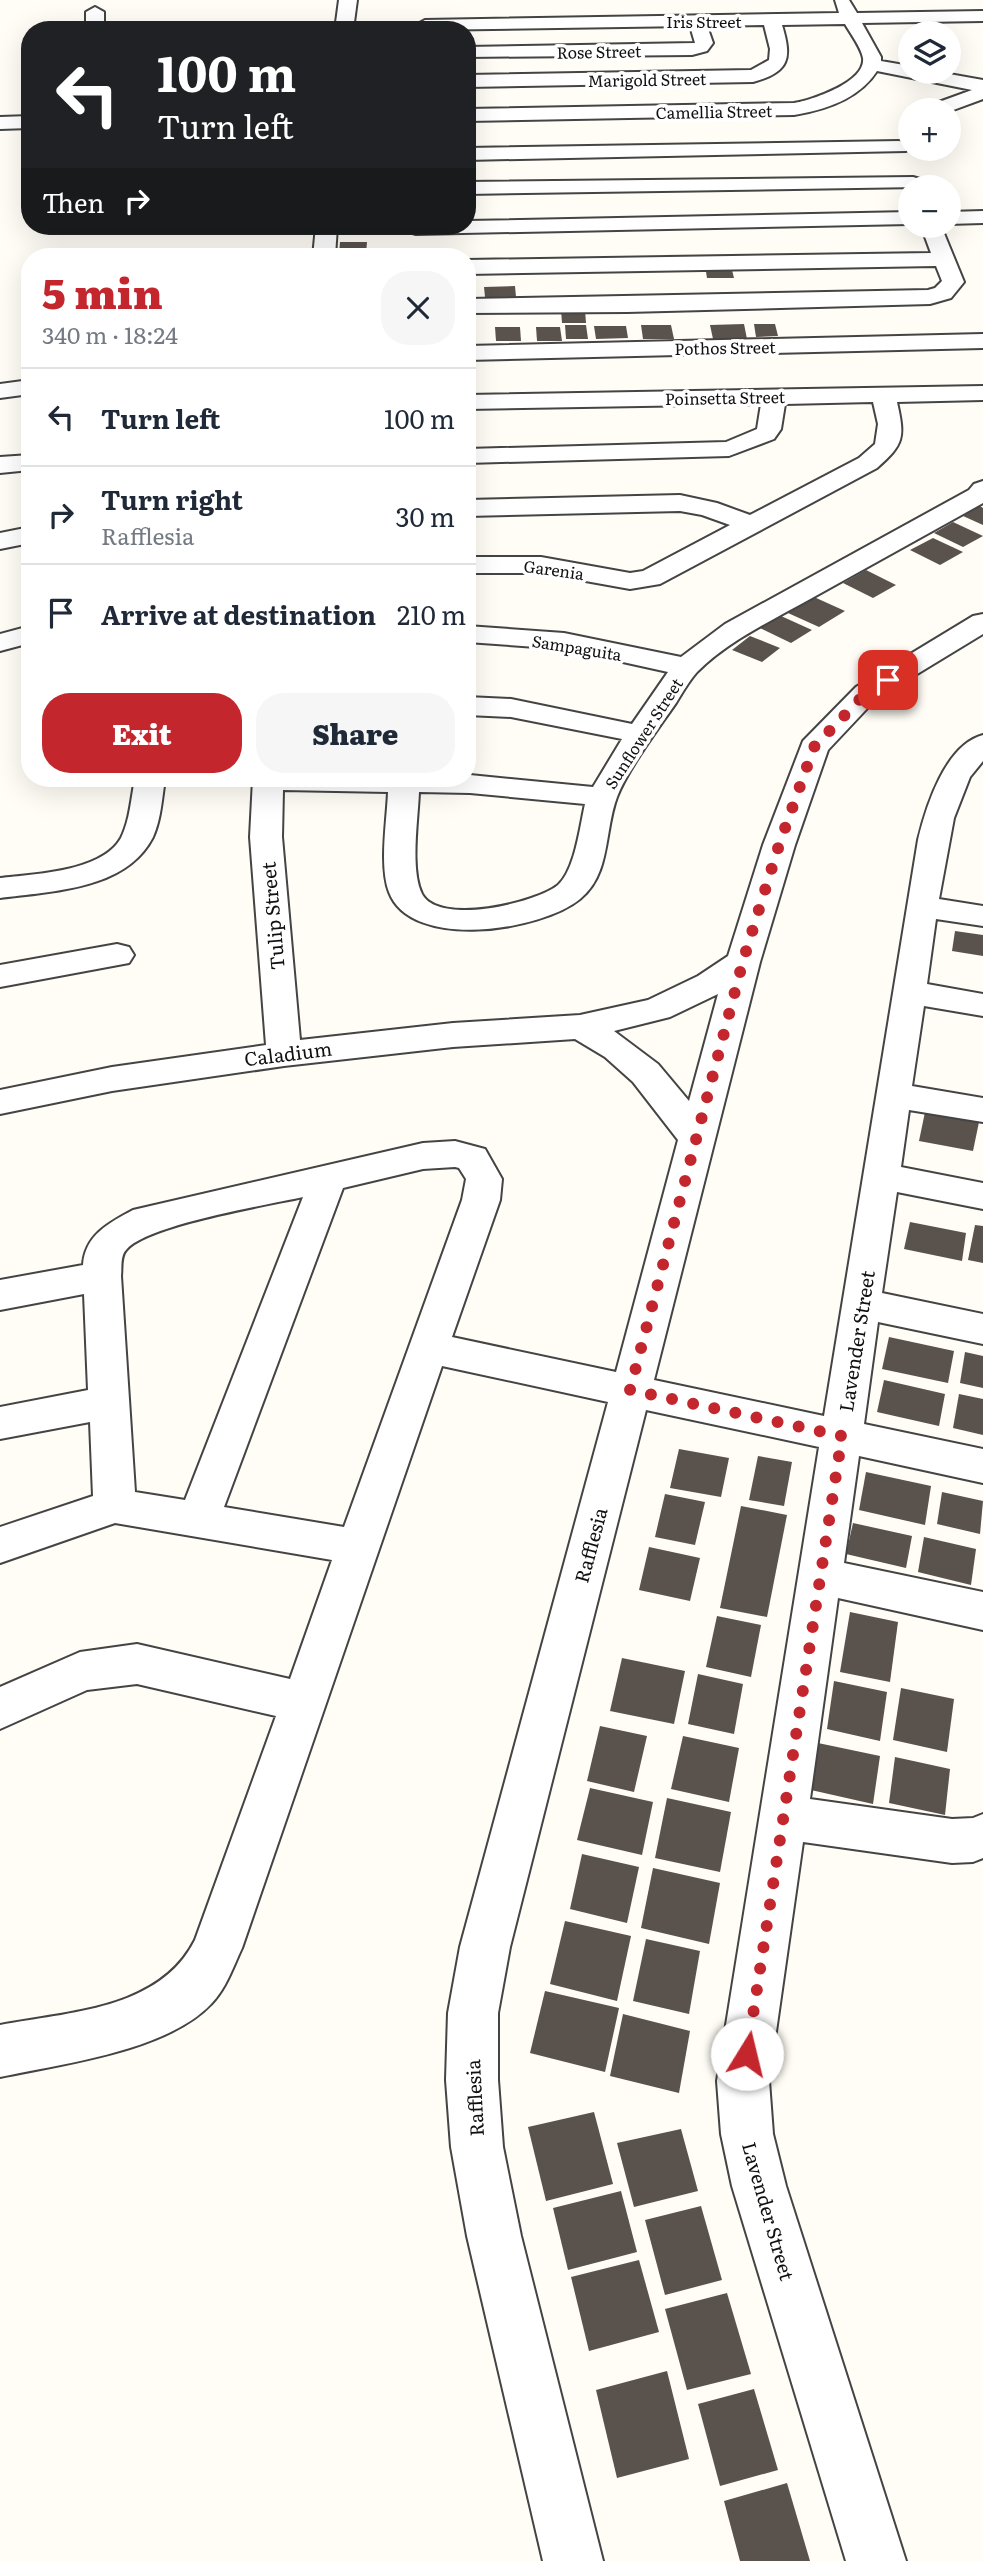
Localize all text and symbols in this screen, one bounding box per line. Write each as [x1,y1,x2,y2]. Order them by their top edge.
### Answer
street label: Iris Street [666,9,742,33]
map controls [898,21,961,238]
button: layers [898,21,961,84]
text: 100 m [157,34,296,107]
street label: Rose Street [556,38,642,64]
icon: left [42,49,133,140]
street label: Marigold Street [587,66,707,92]
street label: Camellia Street [655,98,773,124]
button: + [898,98,961,161]
text: Turn left [157,101,294,149]
button: − [898,175,961,238]
text: Then [42,182,104,221]
icon: right [118,182,156,220]
text: 5 min [42,260,163,322]
button: close [381,271,455,345]
text: 340 m · 18:24 [42,317,178,351]
street label: Pothos Street [674,334,776,360]
street label: Poinsetta Street [665,384,786,410]
icon: left [42,398,80,436]
text: Turn left [101,398,220,437]
text: 100 m [384,398,455,437]
text: Turn right [101,479,243,518]
icon: right [42,496,80,534]
text: 30 m [395,496,455,535]
text: Rafflesia [101,518,194,552]
street label: Garenia [522,553,586,585]
icon: arrive [42,594,80,632]
text: Arrive at destination [101,594,376,633]
text: 210 m [397,594,466,633]
street label: Sampaguita [530,628,624,666]
pin [858,650,918,710]
icon: arrive [869,661,907,699]
street label: Sunflower Street [598,672,688,793]
button: Exit [42,693,242,773]
button: Share [256,693,455,773]
street label: Tulip Street [253,861,291,971]
street label: Caladium [242,1034,334,1072]
street label: Lavender Street [831,1268,881,1414]
street label: Rafflesia [566,1503,614,1586]
position arrow [710,2017,784,2091]
street label: Rafflesia [458,2058,490,2137]
street label: Lavender Street [736,2139,802,2284]

